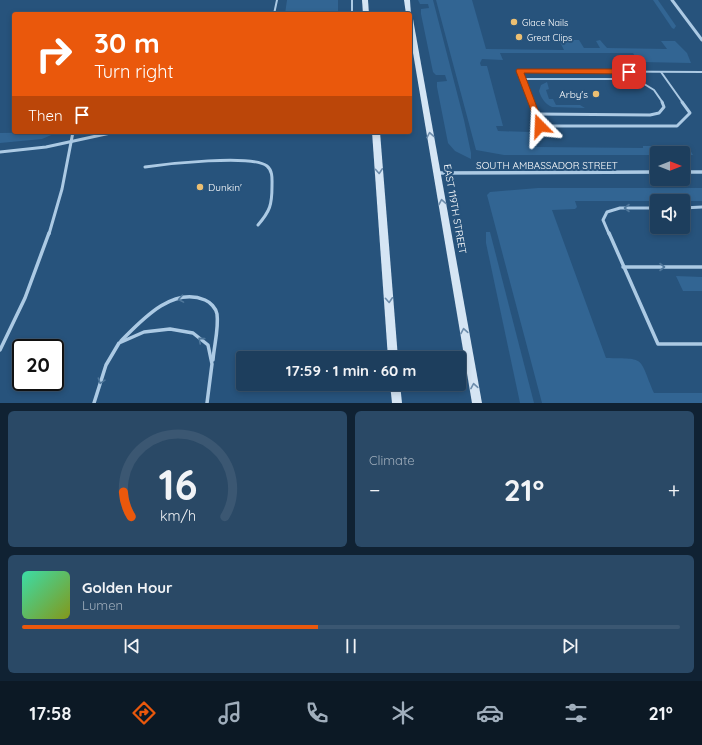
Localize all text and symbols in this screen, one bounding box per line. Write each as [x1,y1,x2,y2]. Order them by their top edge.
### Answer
marker: Glace Nails [509,17,519,27]
place label: Glace Nails [522,17,568,28]
text: 30 m [94,25,160,60]
icon: right [28,28,80,80]
marker: Great Clips [514,32,524,42]
place label: Great Clips [527,32,572,43]
pin [612,55,646,89]
text: Turn right [94,60,174,83]
icon: arrive [618,61,640,83]
place label: Arby's [559,88,588,101]
marker: Arby's [591,89,601,99]
icon: arrive [71,104,93,126]
position arrow [519,105,561,147]
text: Then [28,106,63,125]
one-way arrow [426,132,435,138]
north arrow [650,146,690,186]
map controls [650,146,690,234]
street label: SOUTH AMBASSADOR STREET [476,159,618,172]
street label: EAST 119TH STREET [441,163,469,255]
one-way arrow [374,168,383,174]
place label: Dunkin' [208,181,242,194]
marker: Dunkin' [195,182,205,192]
button: sound [650,194,690,234]
one-way arrow [438,199,446,206]
one-way arrow [624,204,630,212]
one-way arrow [659,263,665,271]
one-way arrow [178,294,184,303]
one-way arrow [384,297,393,304]
one-way arrow [460,327,469,334]
one-way arrow [199,338,206,345]
speed limit sign: 20 [12,339,64,391]
text: 17:59 · 1 min · 60 m [286,361,416,380]
one-way arrow [97,377,106,384]
one-way arrow [470,383,478,389]
text: Climate [369,452,415,468]
text: 16 [158,458,197,510]
text: 21° [504,471,544,509]
text: − [369,476,380,504]
text: + [668,476,680,504]
text: km/h [159,507,196,525]
text: Golden Hour [82,578,173,597]
text: Lumen [82,597,123,613]
icon: previous [121,635,143,657]
icon: pause [340,635,362,657]
icon: next [559,635,581,657]
icon: directions [130,699,158,727]
icon: music [216,699,244,727]
icon: phone [303,699,331,727]
icon: climate [389,699,417,727]
icon: car [476,699,504,727]
icon: filters [562,699,590,727]
text: 17:58 [29,702,71,725]
text: 21° [648,702,673,725]

